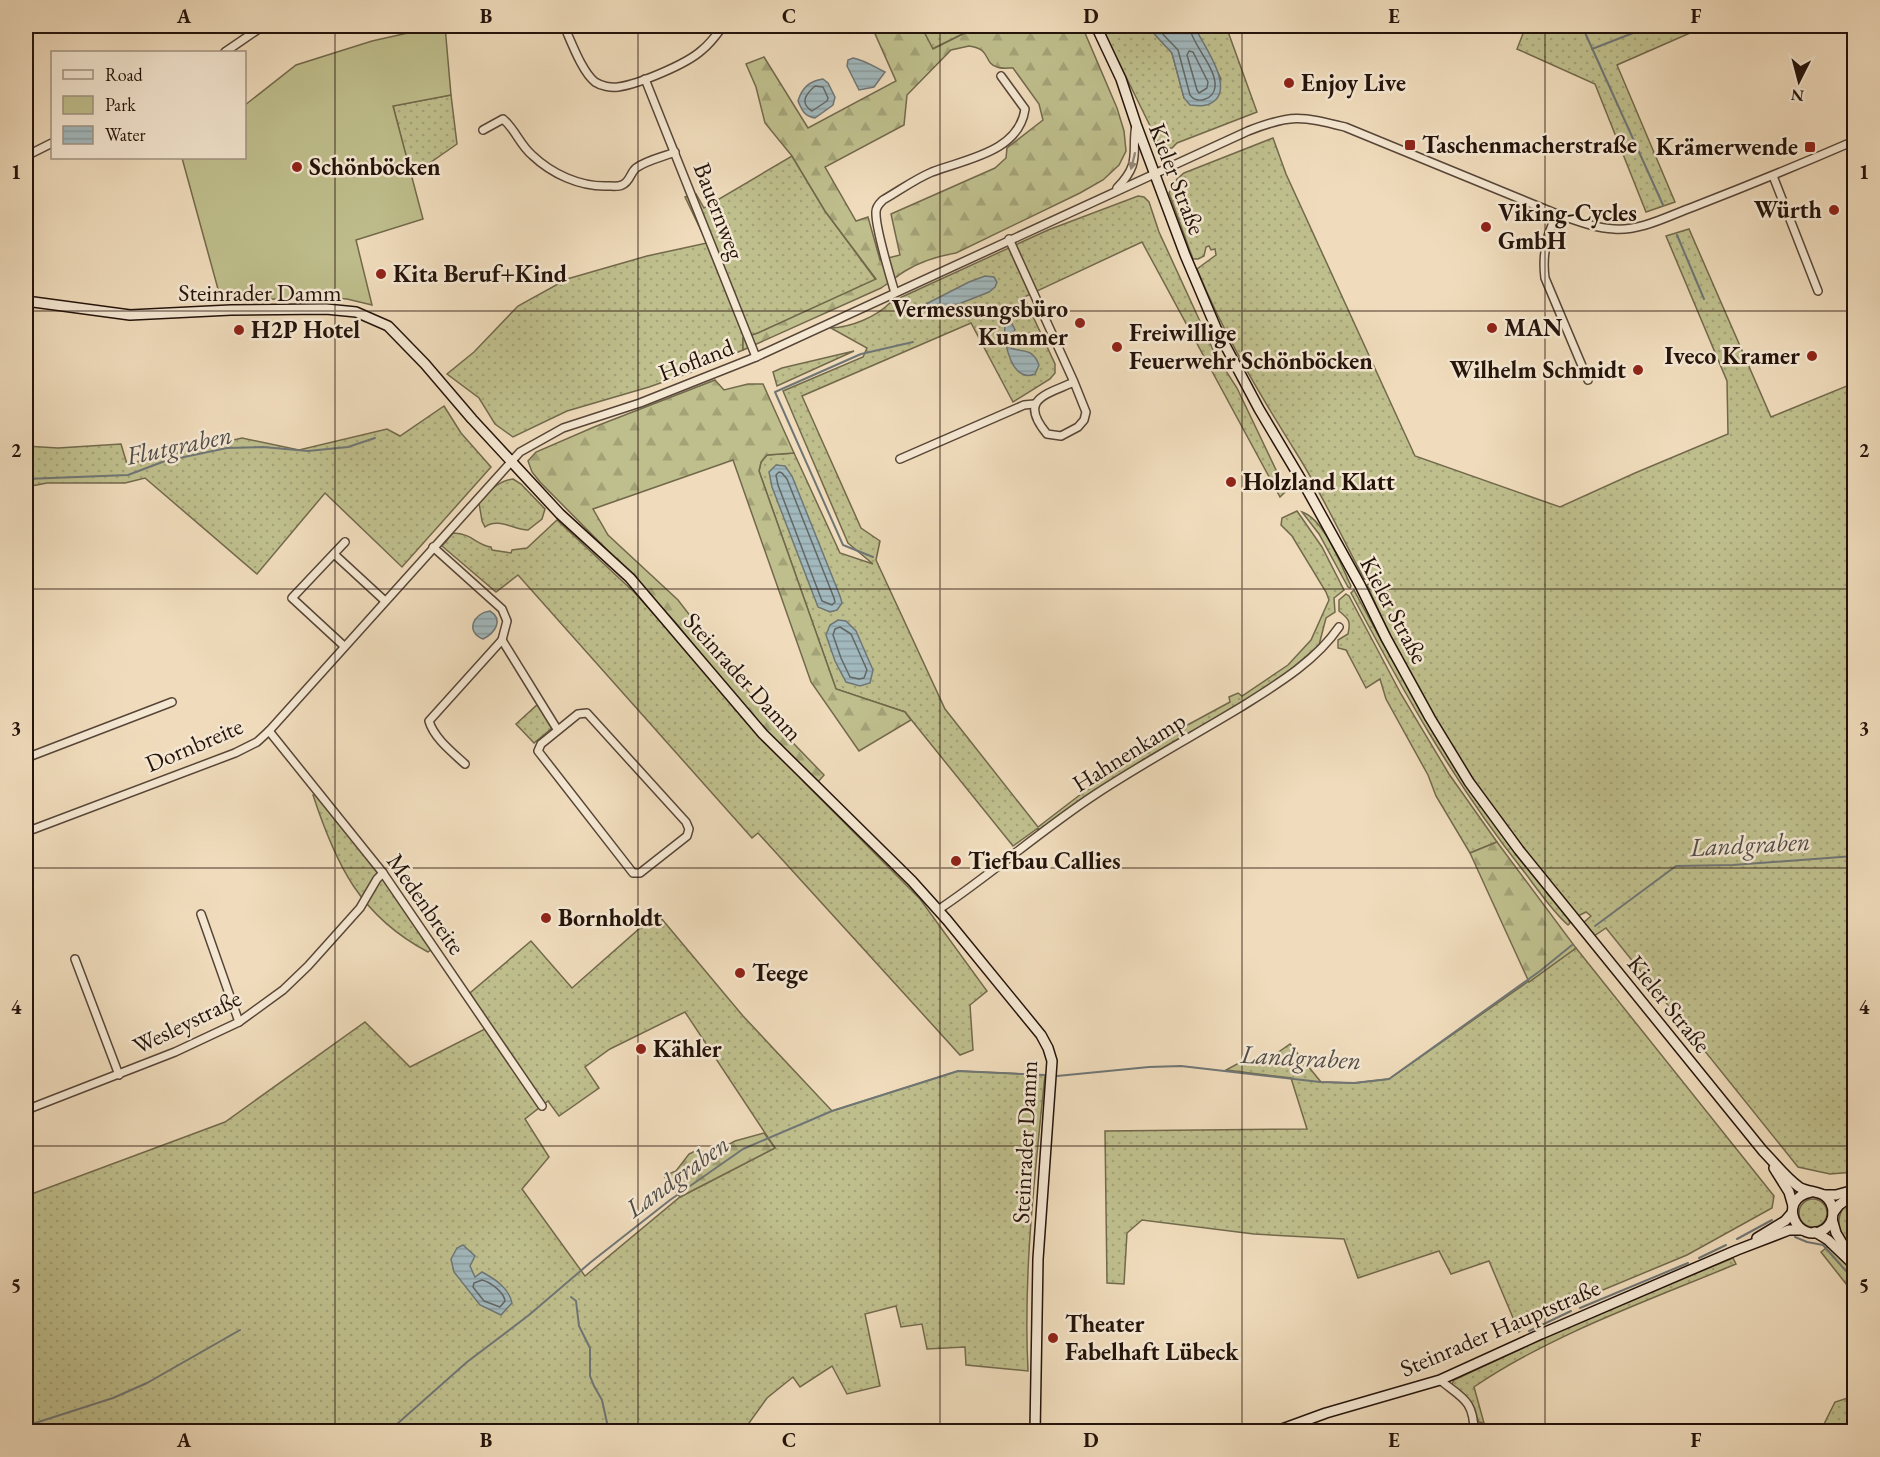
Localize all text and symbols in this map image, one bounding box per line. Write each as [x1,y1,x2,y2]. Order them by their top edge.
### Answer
text: A [176,3,192,29]
text: B [480,3,492,29]
text: C [782,3,796,29]
text: D [1083,3,1099,29]
text: E [1388,3,1400,29]
text: F [1691,3,1702,29]
legend [51,51,246,159]
north arrow [1769,51,1829,111]
text: Road [105,63,144,86]
place label: Enjoy Live [1301,67,1406,99]
marker: Enjoy Live [1282,76,1296,90]
text: N [1790,84,1805,107]
text: Park [105,93,136,116]
street label: Kieler Straße [1142,119,1213,239]
text: Water [105,123,146,146]
place label: Taschenmacherstraße [1422,129,1637,160]
place label: Krämerwende [1656,131,1798,162]
marker: Taschenmacherstraße [1403,138,1417,152]
marker: Krämerwende [1803,140,1817,154]
place label: Schönböcken [309,151,441,182]
one-way arrow [1127,152,1137,170]
street label: Bauernweg [687,158,752,264]
text: 1 [11,159,21,185]
text: 1 [1859,159,1869,185]
marker: Schönböcken [290,160,304,174]
place label: Würth [1754,194,1823,225]
place label: Viking-Cycles GmbH [1498,197,1637,256]
marker: Würth [1827,203,1841,217]
marker: Viking-Cycles GmbH [1479,220,1493,234]
place label: Kita Beruf+Kind [393,258,568,289]
marker: Kita Beruf+Kind [374,267,388,281]
street label: Steinrader Damm [178,277,342,308]
place label: Vermessungsbüro Kummer [892,293,1068,352]
place label: MAN [1504,312,1563,343]
place label: H2P Hotel [251,314,360,345]
marker: Vermessungsbüro Kummer [1073,316,1087,330]
place label: Freiwillige Feuerwehr Schönböcken [1129,317,1373,376]
marker: MAN [1485,321,1499,335]
marker: H2P Hotel [232,323,246,337]
street label: Hofland [654,331,739,388]
marker: Freiwillige Feuerwehr Schönböcken [1110,340,1124,354]
place label: Iveco Kramer [1665,340,1800,371]
marker: Iveco Kramer [1805,349,1819,363]
place label: Wilhelm Schmidt [1449,354,1626,385]
marker: Wilhelm Schmidt [1631,363,1645,377]
water label: Flutgraben [122,417,235,473]
text: 2 [11,437,22,463]
text: 2 [1859,437,1870,463]
place label: Holzland Klatt [1243,466,1395,497]
marker: Holzland Klatt [1224,475,1238,489]
street label: Kieler Straße [1353,551,1436,669]
street label: Steinrader Damm [677,606,810,748]
street label: Hahnenkamp [1066,705,1191,799]
street label: Dornbreite [140,710,247,779]
text: 3 [11,715,21,741]
text: 3 [1859,715,1869,741]
water label: Landgraben [1688,824,1811,864]
place label: Tiefbau Callies [968,845,1121,876]
street label: Medenbreite [380,847,473,961]
marker: Tiefbau Callies [949,854,963,868]
place label: Bornholdt [558,902,662,933]
marker: Bornholdt [539,911,553,925]
street label: Kieler Straße [1620,948,1718,1059]
place label: Teege [752,957,808,989]
marker: Teege [733,966,747,980]
street label: Wesleystraße [128,982,246,1061]
text: 4 [11,994,22,1020]
text: 4 [1859,994,1870,1020]
place label: Kähler [653,1033,722,1064]
water label: Landgraben [1239,1037,1362,1077]
marker: Kähler [634,1042,648,1056]
street label: Steinrader Damm [1005,1059,1044,1224]
water label: Landgraben [617,1127,736,1226]
street label: Steinrader Hauptstraße [1395,1271,1605,1384]
text: 5 [11,1272,21,1298]
text: 5 [1859,1272,1869,1298]
place label: Theater Fabelhaft Lübeck [1065,1308,1239,1367]
marker: Theater Fabelhaft Lübeck [1046,1331,1060,1345]
text: A [176,1427,192,1453]
text: B [480,1427,492,1453]
text: C [782,1427,796,1453]
text: D [1083,1427,1099,1453]
text: E [1388,1427,1400,1453]
text: F [1691,1427,1702,1453]

